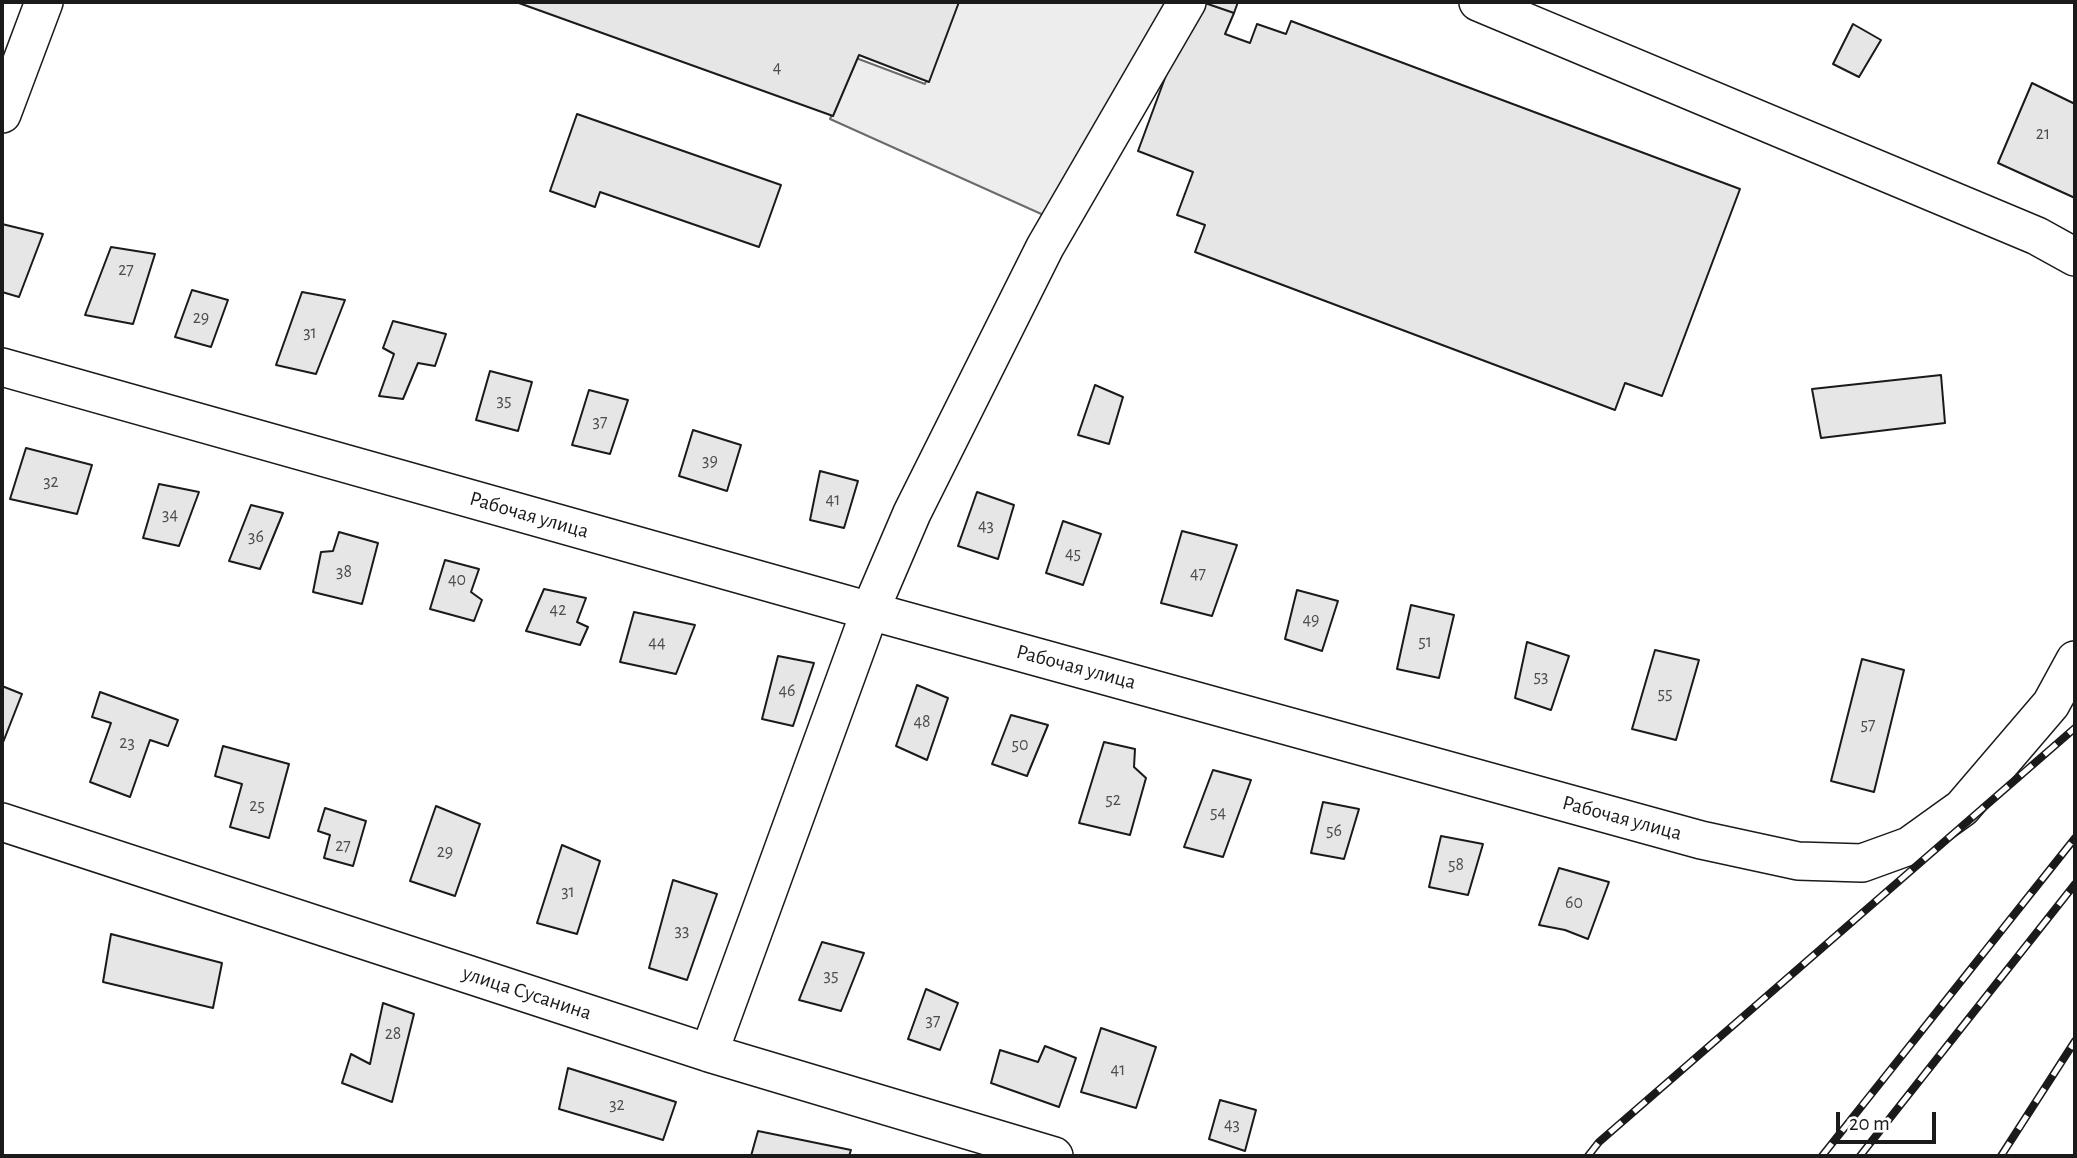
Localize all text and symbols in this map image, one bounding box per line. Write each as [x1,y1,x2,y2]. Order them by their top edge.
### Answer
house number: 4 [773,57,781,79]
house number: 21 [2036,123,2050,145]
house number: 27 [118,259,134,281]
house number: 29 [193,307,209,329]
house number: 31 [303,322,317,344]
house number: 35 [497,390,511,412]
house number: 37 [593,411,607,433]
house number: 39 [702,450,718,472]
house number: 32 [43,471,59,493]
street label: Рабочая улица [466,486,592,544]
house number: 41 [826,489,840,511]
house number: 34 [162,504,178,526]
house number: 43 [978,515,994,537]
house number: 36 [248,526,264,548]
house number: 45 [1065,543,1081,565]
house number: 38 [336,561,352,583]
house number: 47 [1190,563,1206,585]
house number: 40 [448,569,466,591]
house number: 42 [550,599,566,621]
house number: 49 [1302,609,1320,631]
house number: 51 [1418,631,1432,653]
house number: 44 [648,632,666,654]
street label: Рабочая улица [1013,639,1139,695]
house number: 53 [1534,666,1548,688]
house number: 46 [778,680,796,702]
house number: 55 [1657,683,1673,705]
house number: 48 [913,711,931,733]
house number: 57 [1860,714,1876,736]
house number: 23 [119,732,135,754]
house number: 50 [1011,734,1029,756]
house number: 52 [1105,789,1121,811]
street label: Рабочая улица [1559,790,1685,846]
house number: 25 [249,795,265,817]
house number: 54 [1210,802,1226,824]
house number: 56 [1326,820,1342,842]
house number: 27 [335,835,351,857]
house number: 29 [437,841,453,863]
house number: 58 [1448,854,1464,876]
house number: 31 [561,881,575,903]
house number: 60 [1565,892,1583,914]
house number: 33 [675,920,689,942]
street label: улица Сусанина [459,960,595,1026]
house number: 35 [824,965,838,987]
house number: 37 [926,1010,940,1032]
house number: 28 [385,1023,401,1045]
house number: 41 [1111,1059,1125,1081]
house number: 32 [609,1094,625,1116]
scale bar [1839,1098,1939,1142]
text: 20 m [1849,1113,1890,1134]
house number: 43 [1224,1114,1240,1136]

